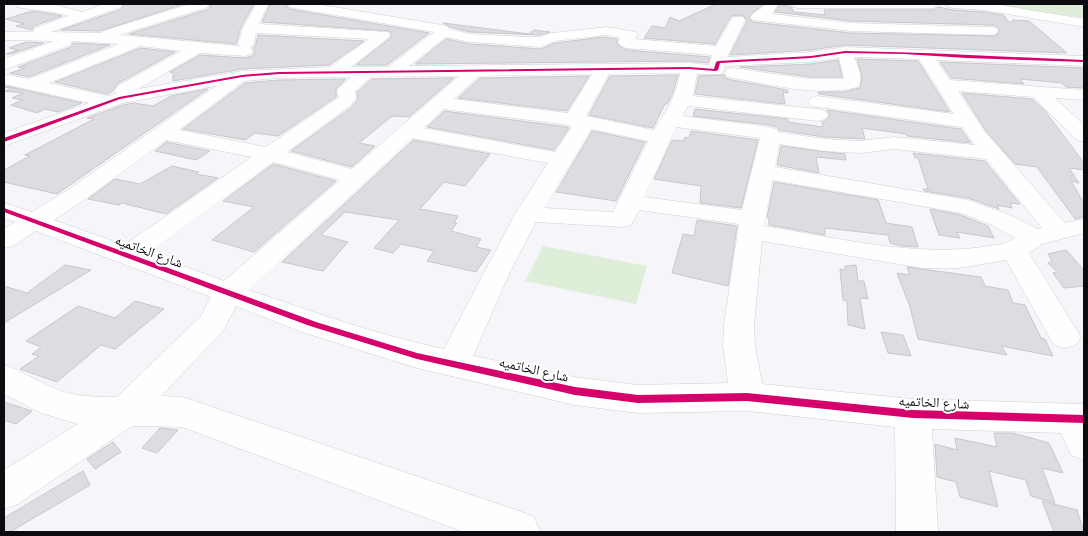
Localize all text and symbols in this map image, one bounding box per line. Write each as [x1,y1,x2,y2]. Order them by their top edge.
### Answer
street label: شارع الخاتميه [112,230,185,273]
street label: شارع الخاتميه [497,352,571,387]
street label: شارع الخاتميه [898,391,970,414]

